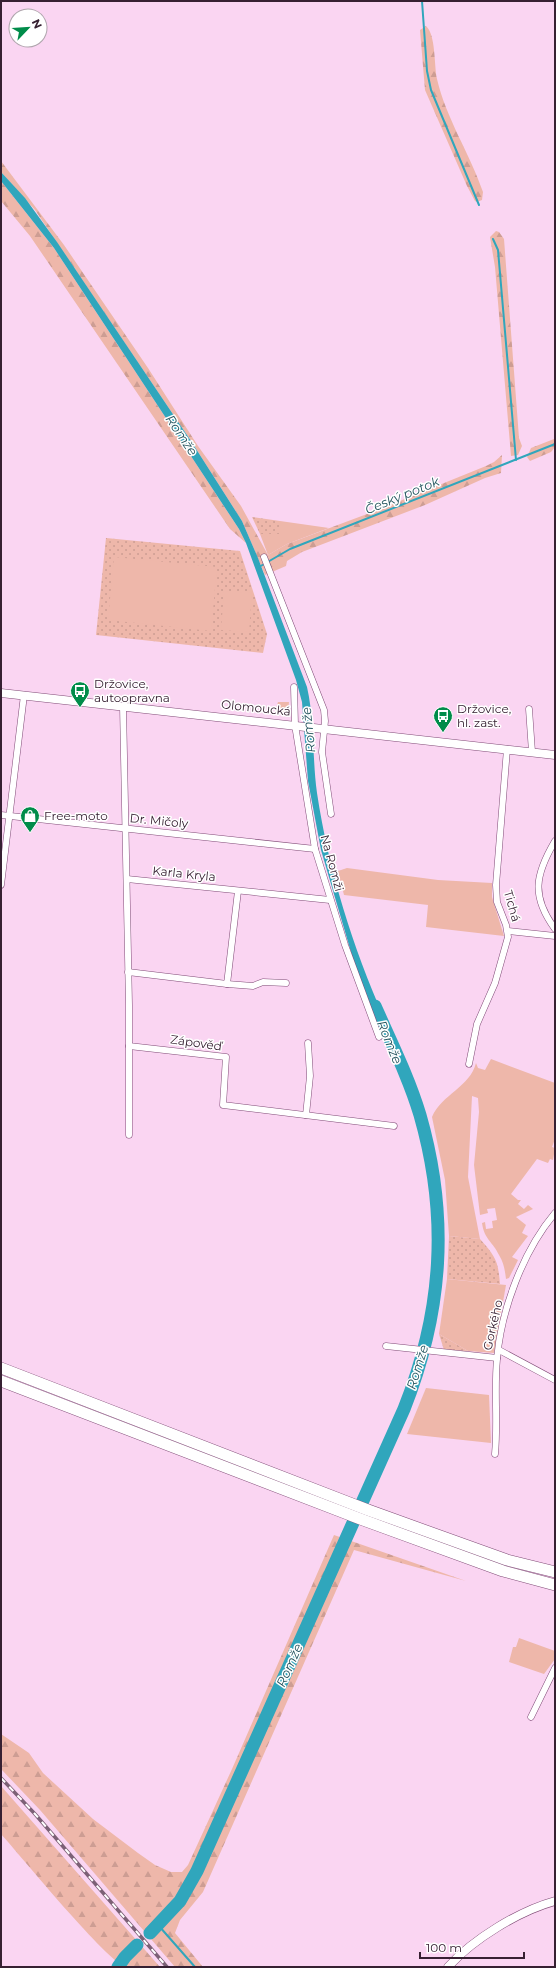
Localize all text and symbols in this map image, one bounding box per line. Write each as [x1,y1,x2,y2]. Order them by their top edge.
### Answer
north arrow [8,8,48,48]
text: N [29,17,45,31]
water label: Romže [163,412,201,459]
water label: Český potok [362,472,443,517]
place label: Držovice, autoopravna [94,676,170,705]
bus stop icon: Držovice, autoopravna [69,680,91,708]
street label: Olomoucká [220,696,292,719]
place label: Držovice, hl. zast. [457,701,511,730]
bus stop icon: Držovice, hl. zast. [432,705,454,733]
water label: Romže [298,706,318,754]
shop icon: Free-moto [19,805,41,833]
place label: Free-moto [44,808,108,823]
street label: Dr. Mičoly [129,810,190,831]
street label: Na Romži [318,833,347,893]
street label: Karla Kryla [152,863,216,884]
street label: Tichá [501,888,524,923]
water label: Romže [374,1018,406,1066]
street label: Zápověď [169,1031,224,1054]
street label: Gorkého [479,1298,506,1352]
water label: Romže [403,1343,431,1391]
water label: Romže [272,1641,306,1689]
scale bar [420,1934,524,1960]
text: 100 m [426,1940,462,1955]

